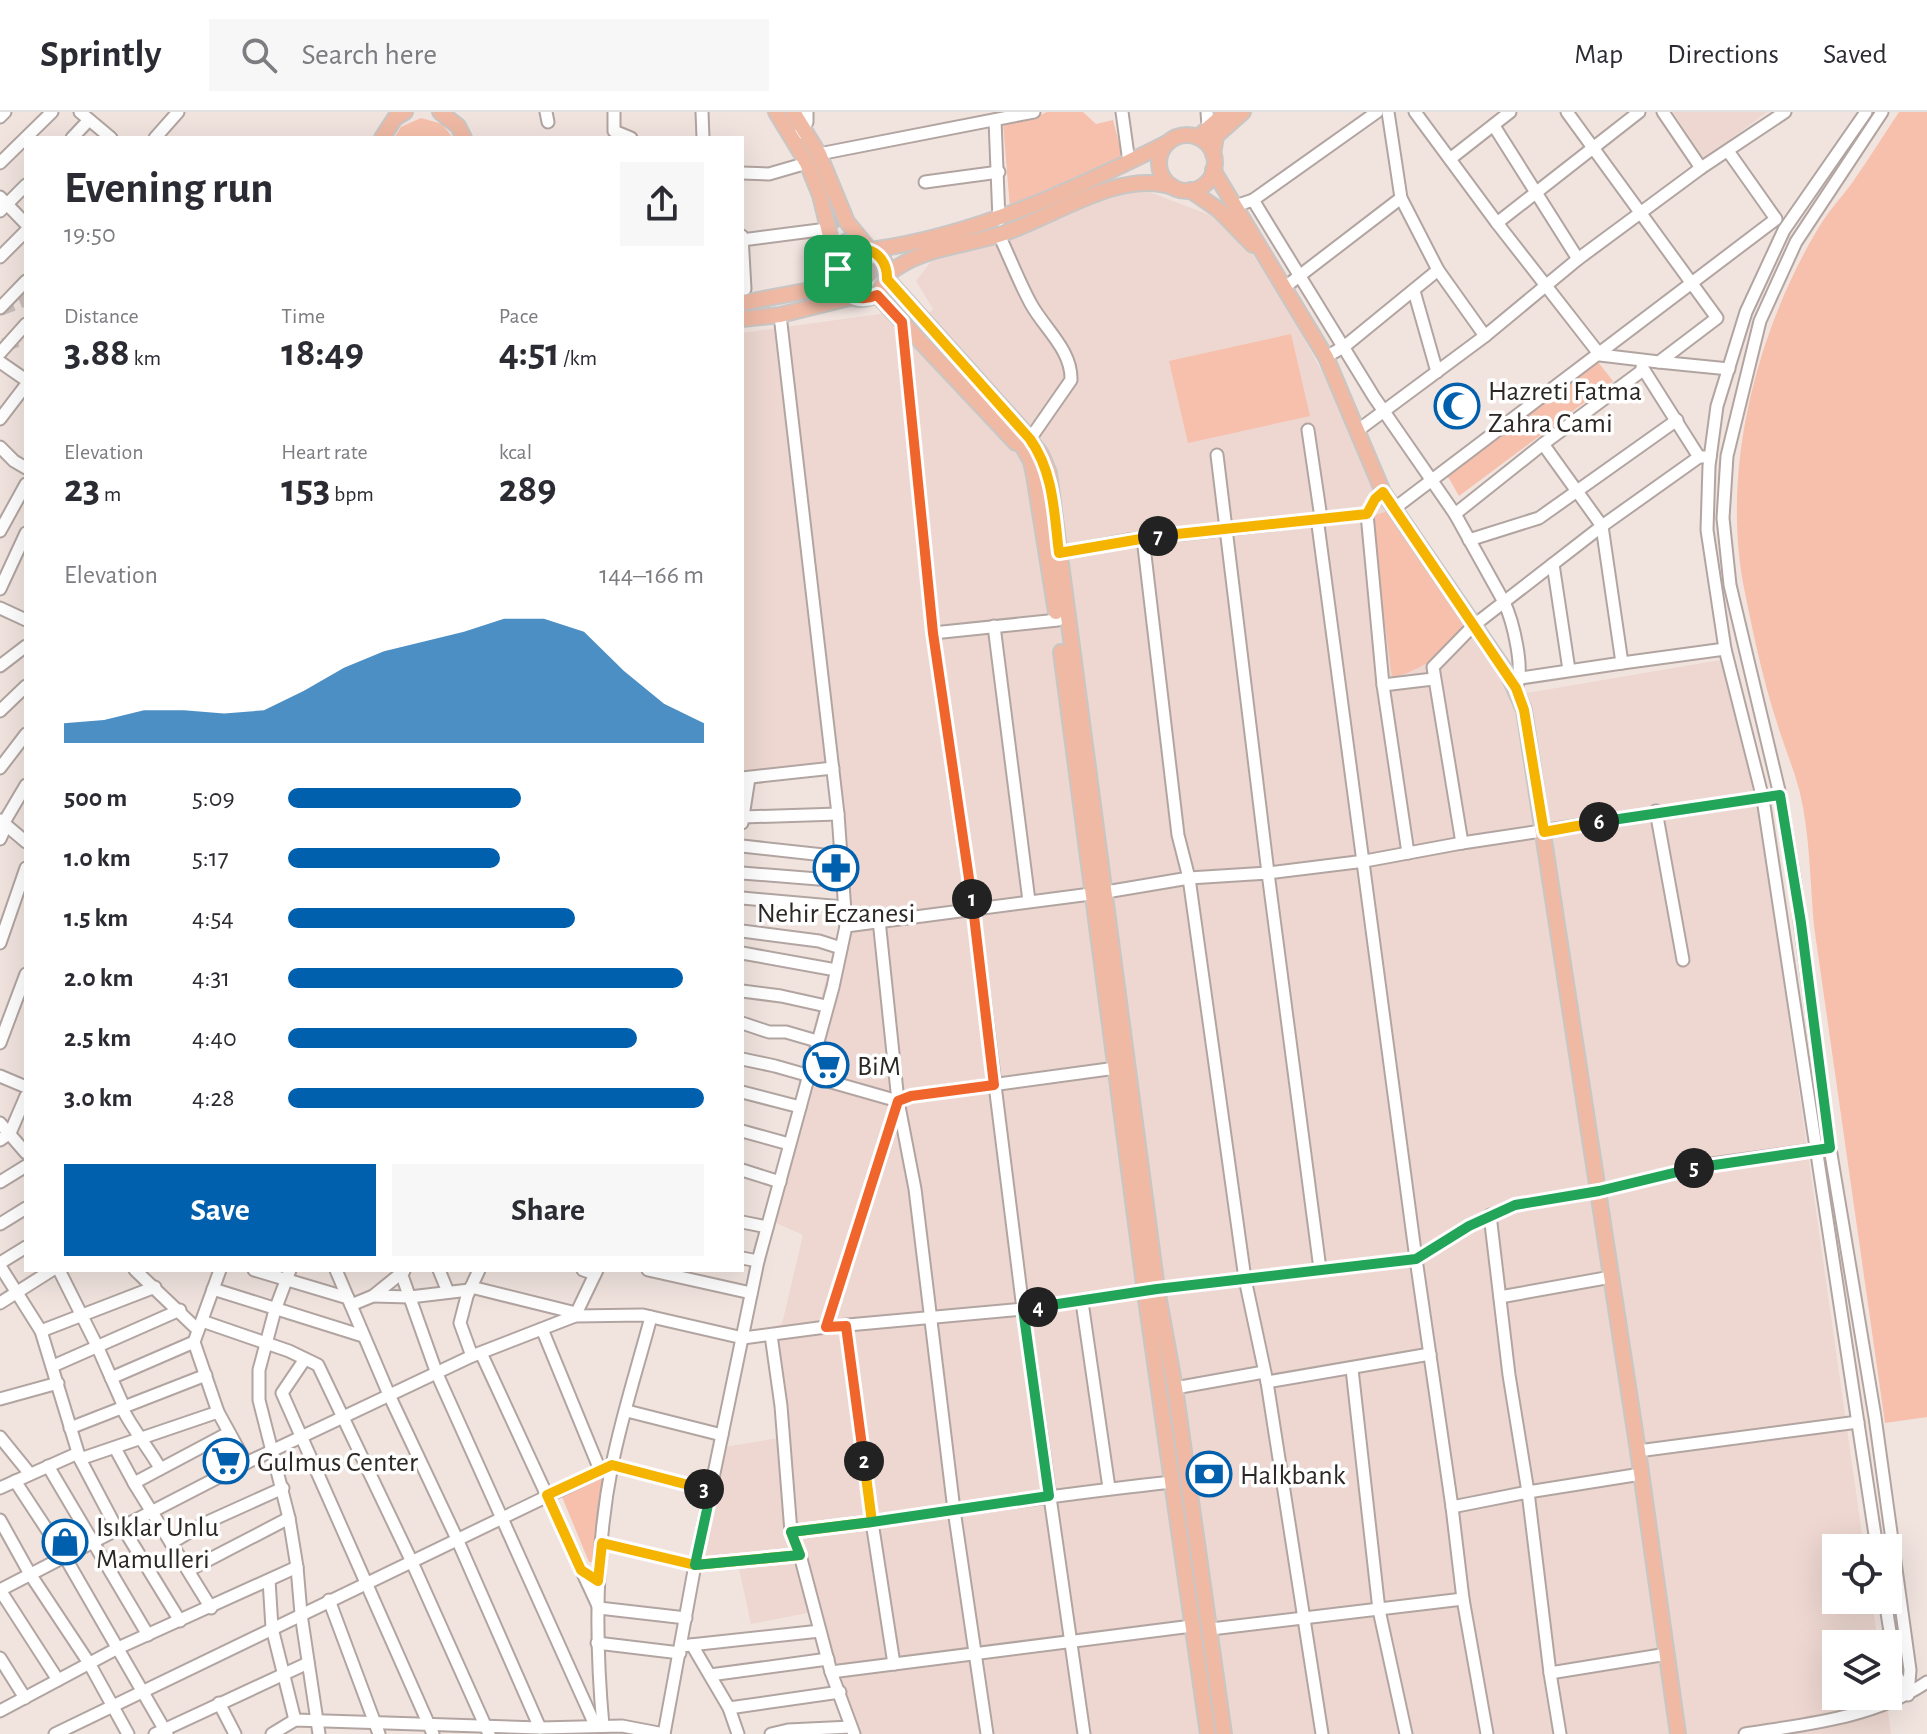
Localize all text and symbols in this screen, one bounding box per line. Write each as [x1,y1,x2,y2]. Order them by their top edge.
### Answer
search box [209,19,769,91]
icon: search [237,33,281,77]
text: Sprintly [40,36,161,74]
text: Search here [301,40,437,70]
text: Map [1574,41,1623,69]
text: Directions [1667,41,1779,69]
text: Saved [1823,41,1887,69]
button: share [620,162,704,246]
text: Evening run [64,167,273,211]
text: 19:50 [64,221,116,247]
pin [804,235,872,303]
icon: arrive [816,247,860,291]
text: Distance [64,305,139,327]
text: Time [281,305,325,327]
text: Pace [499,305,538,327]
text: 3.88 [64,333,130,373]
text: 18:49 [281,333,364,373]
text: 4:51 [499,333,560,373]
text: km [130,347,161,369]
text: /km [560,347,597,369]
place label: Hazreti Fatma Zahra Cami [1488,378,1642,438]
mosque icon: Hazreti Fatma Zahra Cami [1433,382,1481,430]
text: Elevation [64,441,144,463]
text: Heart rate [281,441,368,463]
text: kcal [499,441,532,463]
text: 23 [64,469,100,509]
text: 153 [281,469,330,509]
text: 289 [499,469,557,509]
text: m [100,483,121,505]
text: bpm [330,483,374,505]
pin: 7 [1138,516,1178,556]
text: 7 [1153,525,1163,547]
text: Elevation [64,562,158,588]
text: 144–166 m [599,562,704,588]
text: 500 m [64,785,127,811]
text: 5:09 [192,785,235,811]
pin: 6 [1579,802,1619,842]
text: 6 [1594,811,1604,833]
pharmacy icon: Nehir Eczanesi [812,844,860,892]
text: 1.0 km [64,845,131,871]
text: 5:17 [192,845,229,871]
pin: 1 [952,879,992,919]
text: 1 [968,888,976,910]
place label: Nehir Eczanesi [757,900,915,928]
text: 1.5 km [64,905,128,931]
text: 4:54 [192,905,234,931]
text: 2.0 km [64,965,134,991]
text: 4:31 [192,965,230,991]
text: 2.5 km [64,1025,131,1051]
text: 4:40 [192,1025,237,1051]
supermarket icon: BiM [802,1041,850,1089]
place label: BiM [857,1053,901,1081]
text: 3.0 km [64,1085,132,1111]
text: 4:28 [192,1085,235,1111]
pin: 5 [1674,1148,1714,1188]
text: 5 [1689,1157,1699,1179]
button: Save [64,1164,376,1256]
button: Share [392,1164,704,1256]
pin: 4 [1018,1287,1058,1327]
text: 4 [1032,1296,1044,1318]
supermarket icon: Gulmus Center [202,1437,250,1485]
pin: 2 [844,1441,884,1481]
place label: Gulmus Center [257,1449,418,1477]
text: 2 [859,1450,869,1472]
bank icon: Halkbank [1185,1450,1233,1498]
place label: Halkbank [1240,1462,1346,1490]
pin: 3 [684,1469,724,1509]
text: 3 [699,1478,709,1500]
place label: Isıklar Unlu Mamulleri [96,1514,219,1574]
shop icon: Isıklar Unlu Mamulleri [41,1518,89,1566]
map controls [1822,1534,1902,1710]
button: locate [1822,1534,1902,1614]
button: layers [1822,1630,1902,1710]

